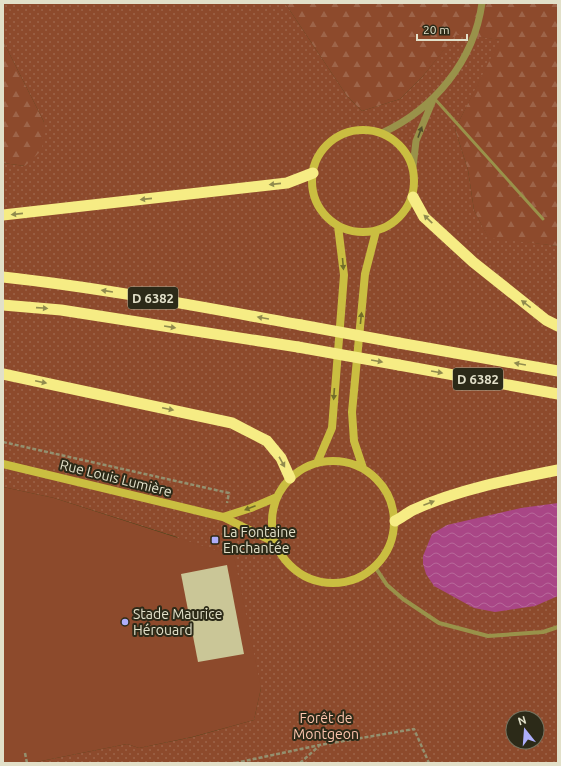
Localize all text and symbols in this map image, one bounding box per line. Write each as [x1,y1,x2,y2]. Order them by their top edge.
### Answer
scale bar [417,16,467,42]
text: 20 m [423,23,450,36]
one-way arrow [417,125,423,137]
one-way arrow [269,181,282,188]
one-way arrow [140,196,152,202]
one-way arrow [11,210,23,217]
one-way arrow [423,215,433,224]
one-way arrow [339,258,346,270]
road number: D 6382 [128,287,178,309]
one-way arrow [101,288,114,294]
one-way arrow [521,300,532,308]
one-way arrow [36,305,48,312]
one-way arrow [358,312,364,325]
one-way arrow [257,315,269,321]
one-way arrow [164,324,177,330]
one-way arrow [371,359,383,365]
one-way arrow [513,361,526,367]
road number: D 6382 [453,368,503,390]
one-way arrow [431,369,443,375]
one-way arrow [35,380,47,386]
one-way arrow [331,388,338,400]
one-way arrow [162,407,174,413]
street label: Rue Louis Lumière [58,456,174,500]
one-way arrow [278,456,285,467]
one-way arrow [424,500,436,506]
one-way arrow [244,506,256,512]
place label: La Fontaine Enchantée [223,524,296,556]
marker: La Fontaine Enchantée [210,535,220,545]
place label: Stade Maurice Hérouard [133,606,222,638]
marker: Stade Maurice Hérouard [120,617,130,627]
park label: Forêt de Montgeon [293,710,359,742]
north arrow [505,710,545,750]
text: N [516,713,528,727]

